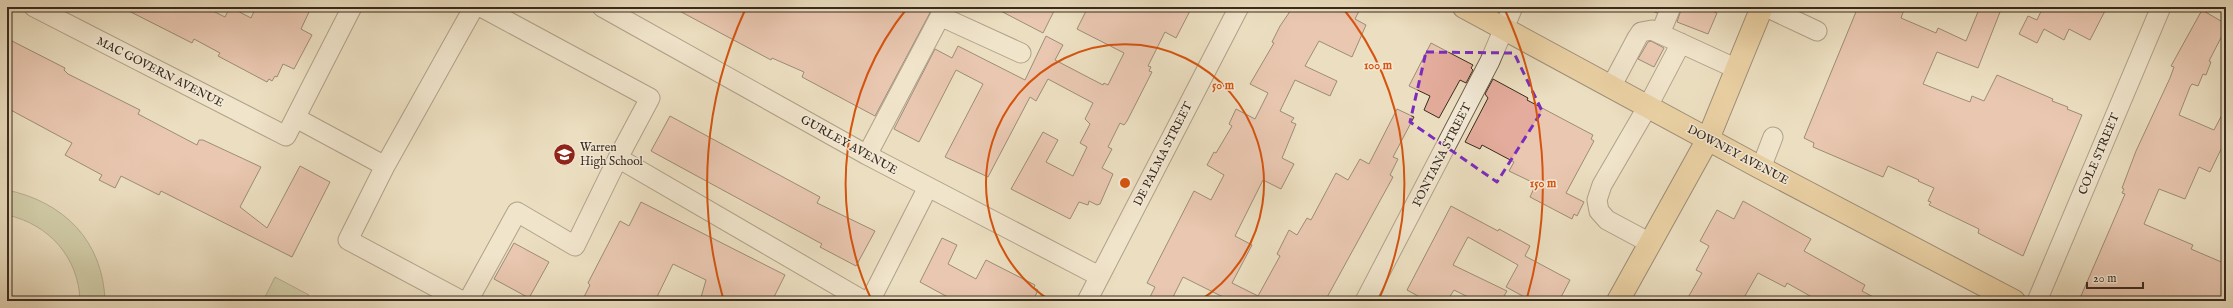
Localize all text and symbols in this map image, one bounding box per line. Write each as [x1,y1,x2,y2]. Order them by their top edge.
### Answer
street label: MAC GOVERN AVENUE [94,33,226,111]
text: 100 m [1364,58,1393,73]
text: 50 m [1212,78,1235,93]
street label: DE PALMA STREET [1130,99,1196,209]
street label: FONTANA STREET [1409,100,1475,209]
street label: COLE STREET [2075,111,2123,197]
street label: GURLEY AVENUE [798,112,900,178]
street label: DOWNEY AVENUE [1685,122,1791,188]
place label: Warren High School [580,140,644,169]
school or university icon: Warren High School [551,141,577,167]
centre of rings [1118,176,1132,190]
text: 150 m [1530,176,1557,191]
scale bar [2087,264,2143,290]
text: 20 m [2093,271,2116,286]

